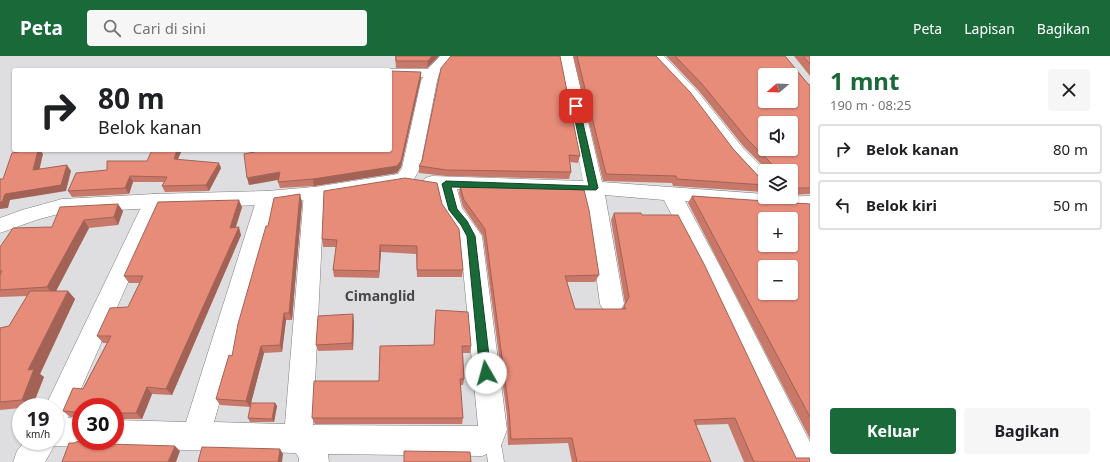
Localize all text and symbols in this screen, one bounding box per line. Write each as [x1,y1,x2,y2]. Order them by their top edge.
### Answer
search box [87,10,367,46]
text: Peta [20,15,63,41]
icon: search [101,17,123,39]
text: Cari di sini [133,18,206,38]
text: Peta [913,19,942,38]
text: Lapisan [964,19,1015,38]
text: Bagikan [1037,19,1090,38]
text: 1 mnt [830,64,899,97]
north arrow [758,68,798,108]
map controls [758,68,798,300]
button: close [1048,69,1090,111]
text: 80 m [98,79,165,117]
icon: right [32,84,84,136]
pin [559,89,593,123]
icon: arrive [565,95,587,117]
text: 190 m · 08:25 [830,96,911,114]
text: Belok kanan [98,115,202,139]
button: sound [758,116,798,156]
icon: right [832,138,854,160]
text: Belok kanan [866,139,959,159]
text: 80 m [1053,139,1088,159]
button: layers [758,164,798,204]
icon: left [832,194,854,216]
text: Belok kiri [866,195,937,215]
text: 50 m [1053,195,1088,215]
button: + [758,212,798,252]
button: − [758,260,798,300]
district label: Cimanglid [345,286,415,305]
position arrow [465,352,507,394]
speed limit sign: 30 [72,398,124,450]
text: 19 [27,405,49,432]
button: Keluar [830,408,956,454]
button: Bagikan [964,408,1090,454]
text: km/h [26,427,50,441]

